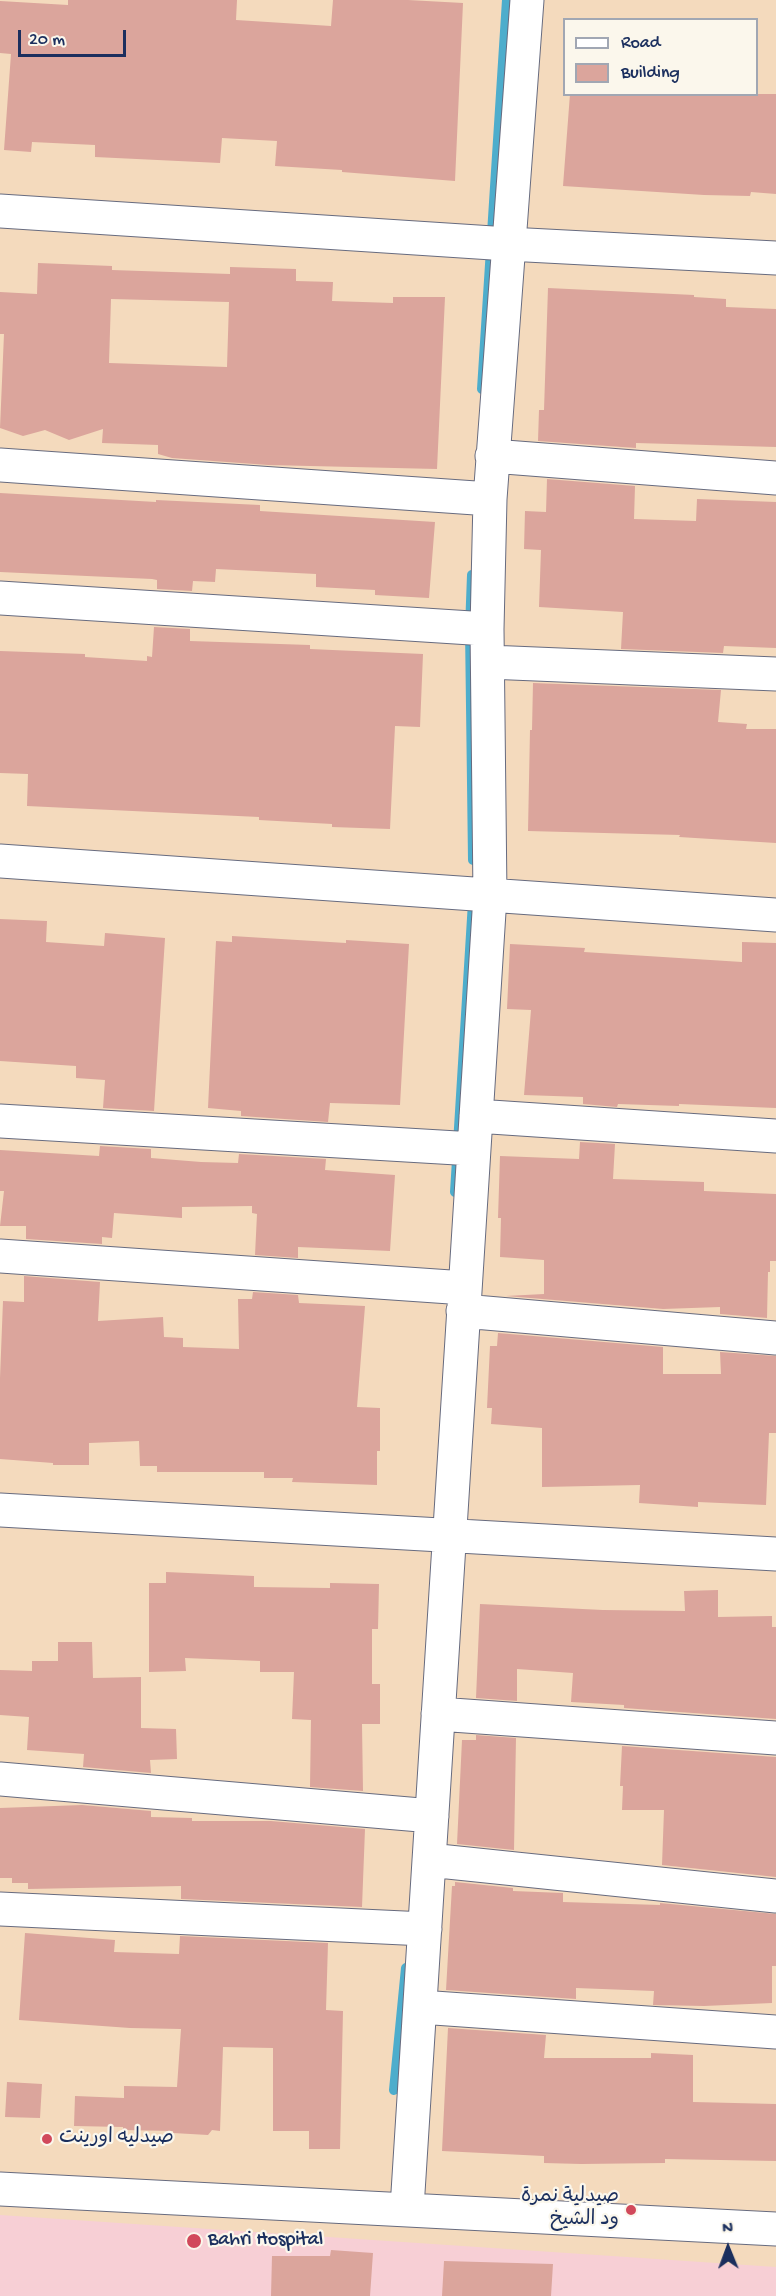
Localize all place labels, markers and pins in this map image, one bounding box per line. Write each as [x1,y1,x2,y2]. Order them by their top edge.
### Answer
place label: صيدليه اورينت [59,2127,174,2151]
marker: صيدليه اورينت [40,2132,54,2146]
place label: صيدلية نمرة ود الشيخ [521,2186,619,2233]
marker: صيدلية نمرة ود الشيخ [624,2203,638,2217]
place label: Bahri Hospital [208,2229,323,2253]
marker: Bahri Hospital [185,2232,203,2250]

